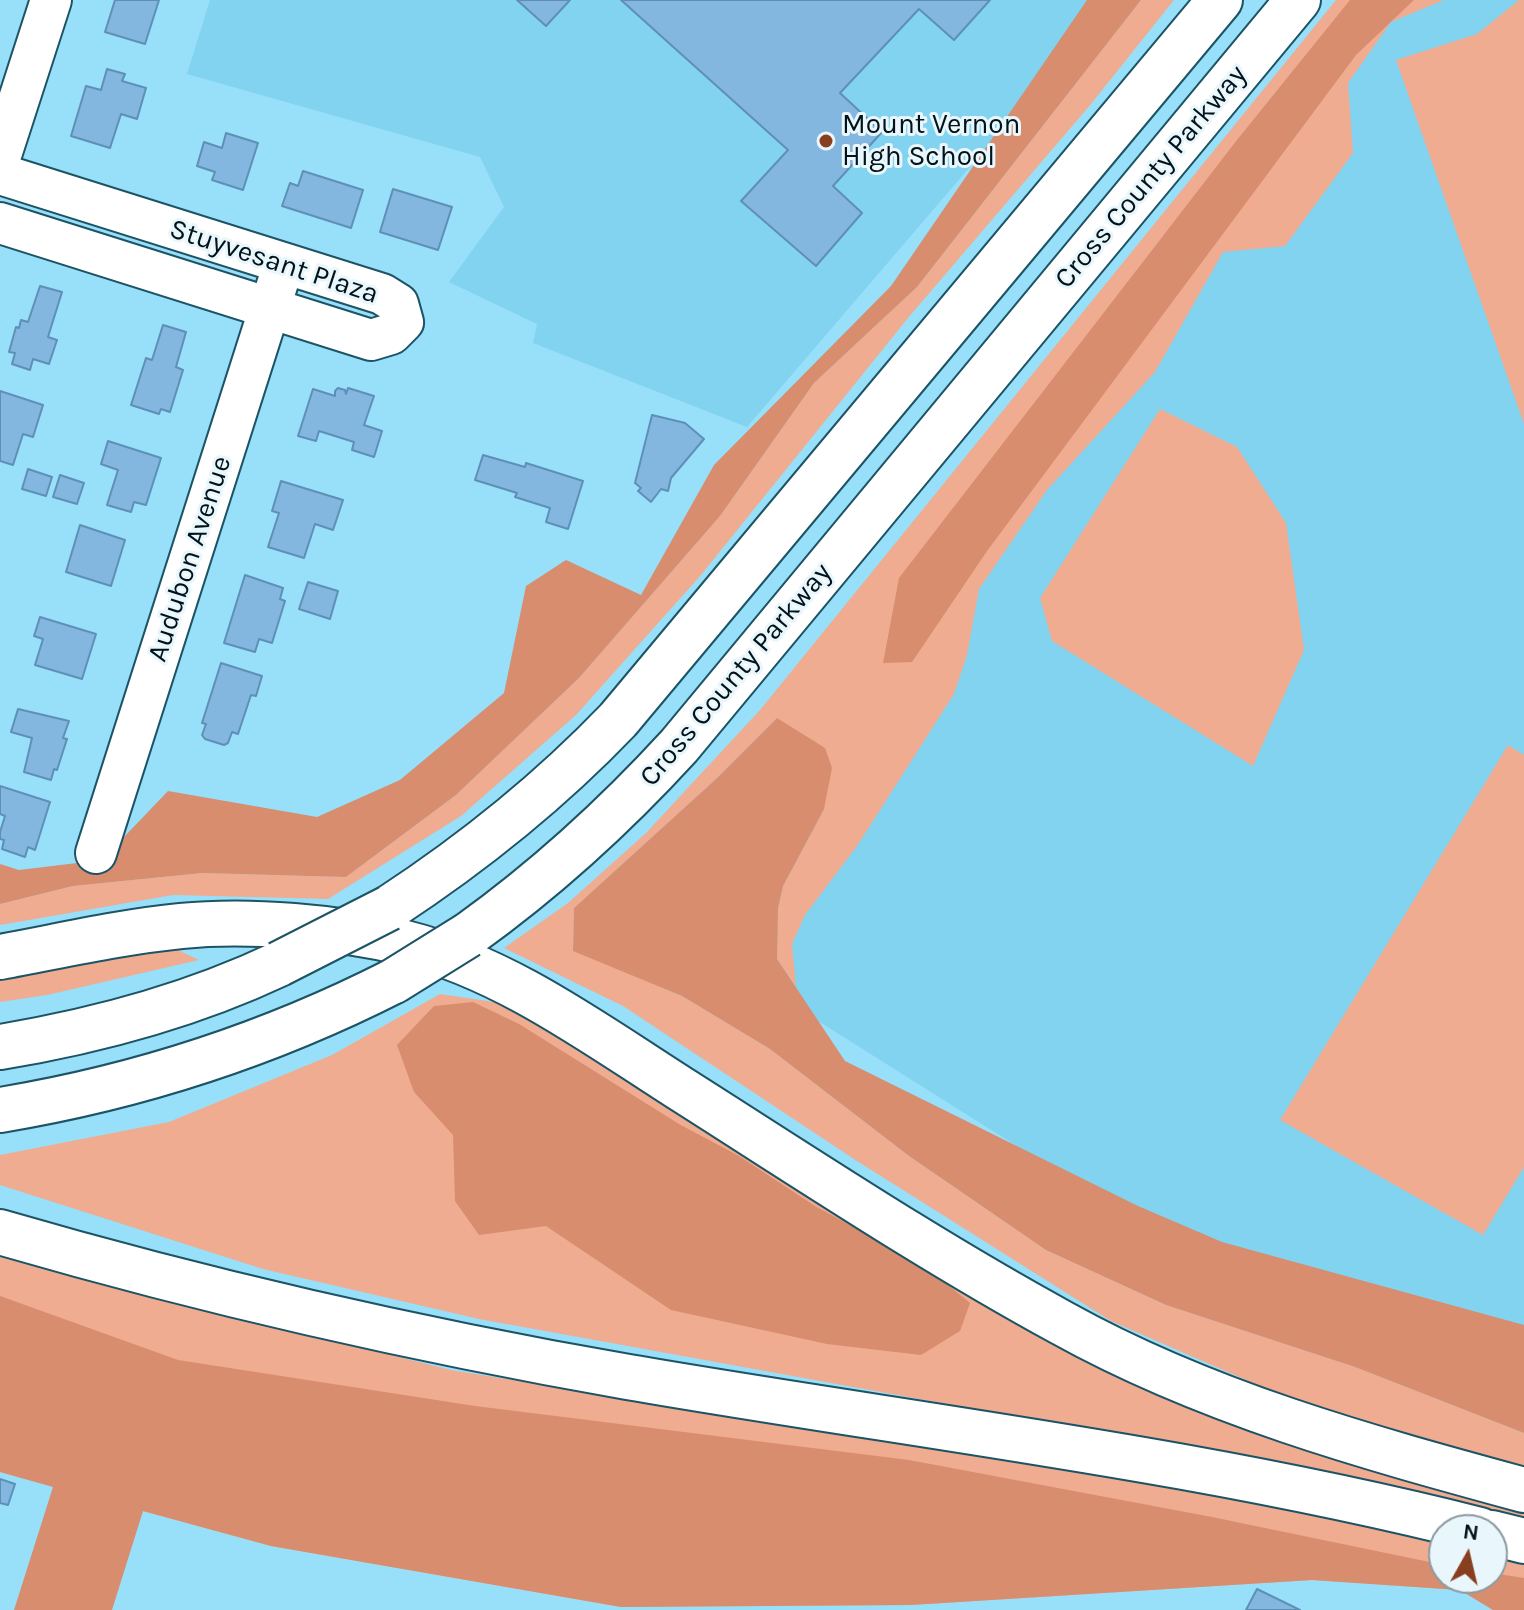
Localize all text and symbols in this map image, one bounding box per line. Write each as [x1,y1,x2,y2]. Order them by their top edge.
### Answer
street label: Cross County Parkway [1048,59,1254,295]
place label: Mount Vernon High School [842,108,1020,174]
marker: Mount Vernon High School [817,132,835,150]
street label: Stuyvesant Plaza [165,212,383,312]
street label: Audubon Avenue [141,452,239,666]
street label: Cross County Parkway [633,557,839,793]
north arrow [1428,1514,1508,1594]
text: N [1461,1518,1481,1546]

